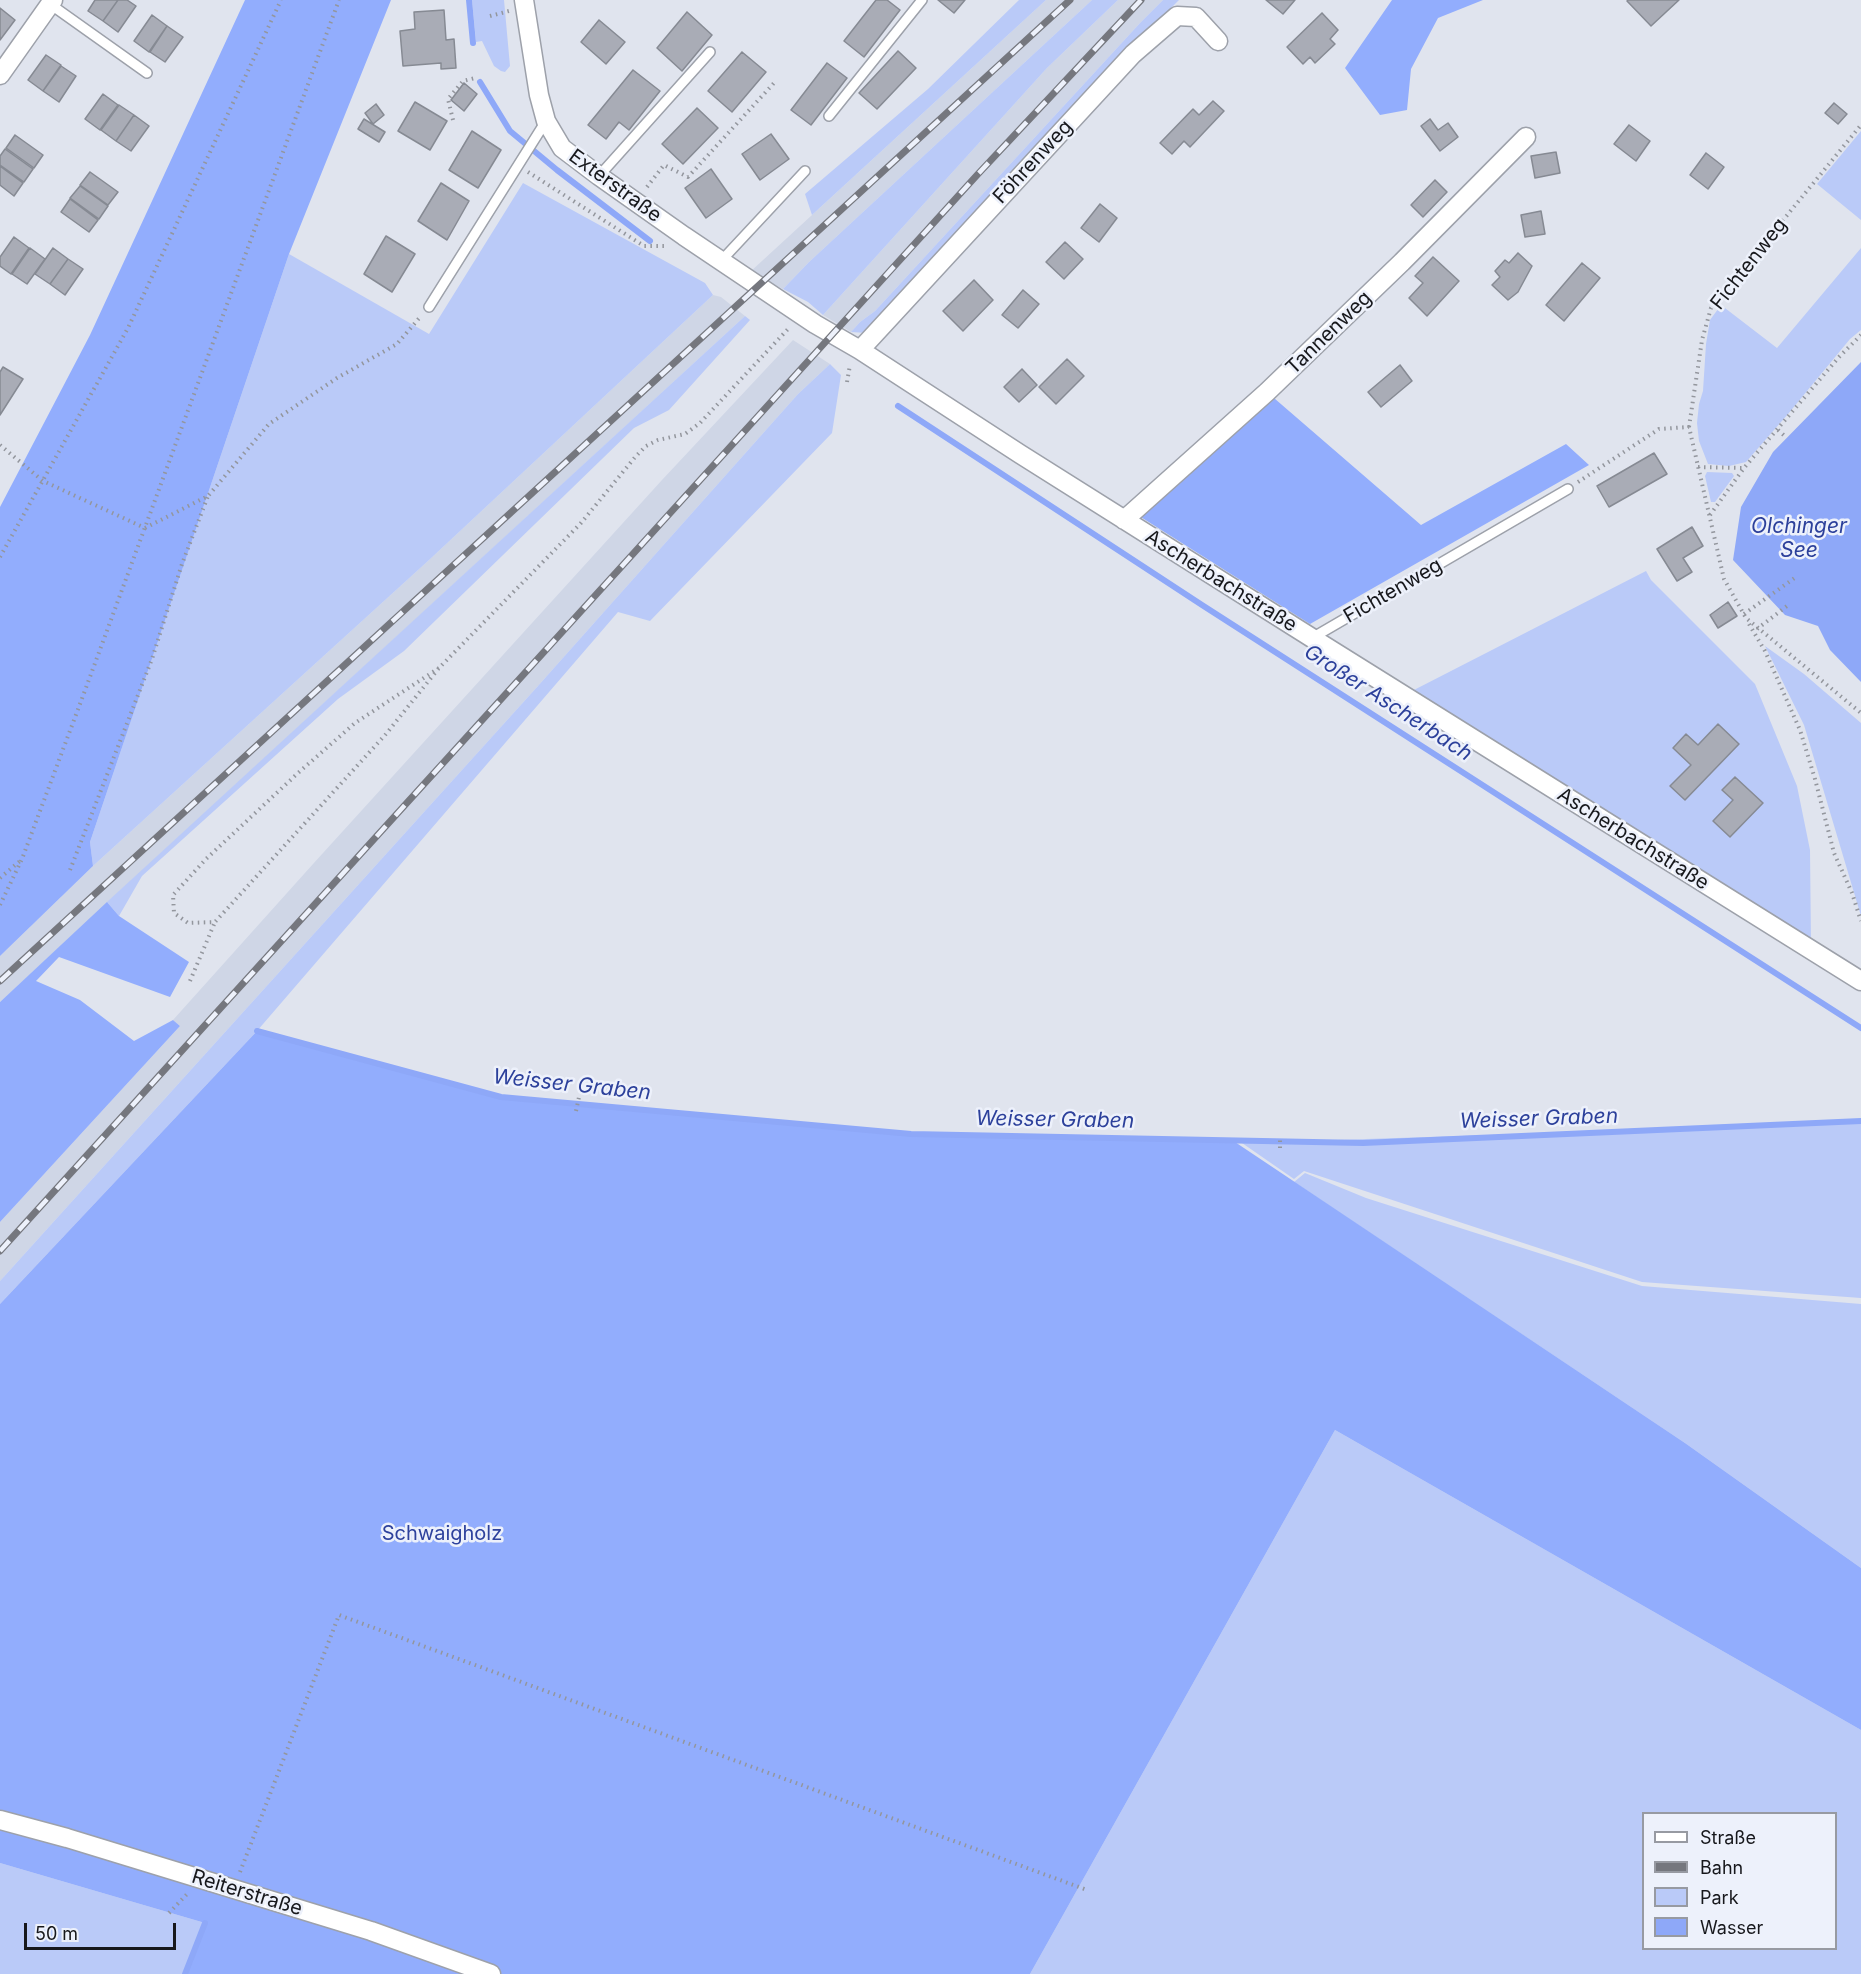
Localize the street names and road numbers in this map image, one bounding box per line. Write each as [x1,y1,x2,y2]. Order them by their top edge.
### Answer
street label: Föhrenweg [988,115,1078,209]
street label: Exterstraße [564,144,666,228]
street label: Fichtenweg [1706,213,1792,315]
street label: Tannenweg [1281,286,1377,380]
street label: Ascherbachstraße [1141,525,1301,637]
street label: Fichtenweg [1340,553,1446,629]
street label: Ascherbachstraße [1553,783,1713,895]
street label: Reiterstraße [189,1865,305,1921]

